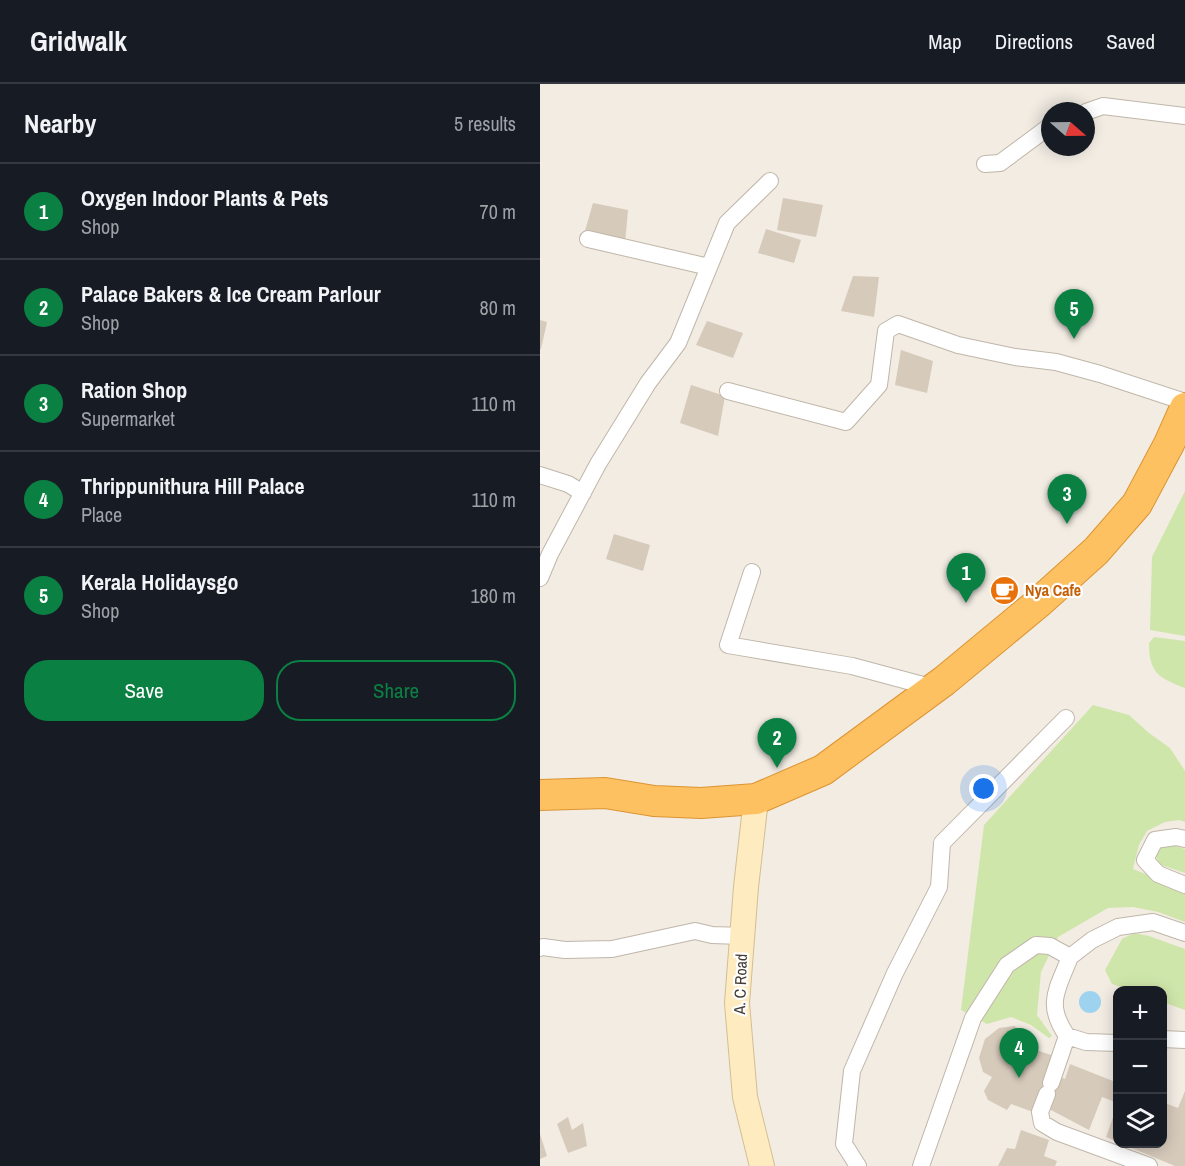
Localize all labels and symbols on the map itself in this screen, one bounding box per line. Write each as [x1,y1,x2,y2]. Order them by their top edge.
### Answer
north arrow [1041,102,1095,156]
pin: 5 [1054,290,1094,339]
pin: 3 [1048,474,1086,524]
pin: 1 [946,554,986,603]
cafe icon: Nya Cafe [988,574,1020,606]
place label: Nya Cafe [1025,579,1081,601]
pin: 2 [758,718,796,768]
your location [969,774,998,803]
street label: A. C Road [728,953,752,1016]
pin: 4 [1000,1028,1038,1078]

